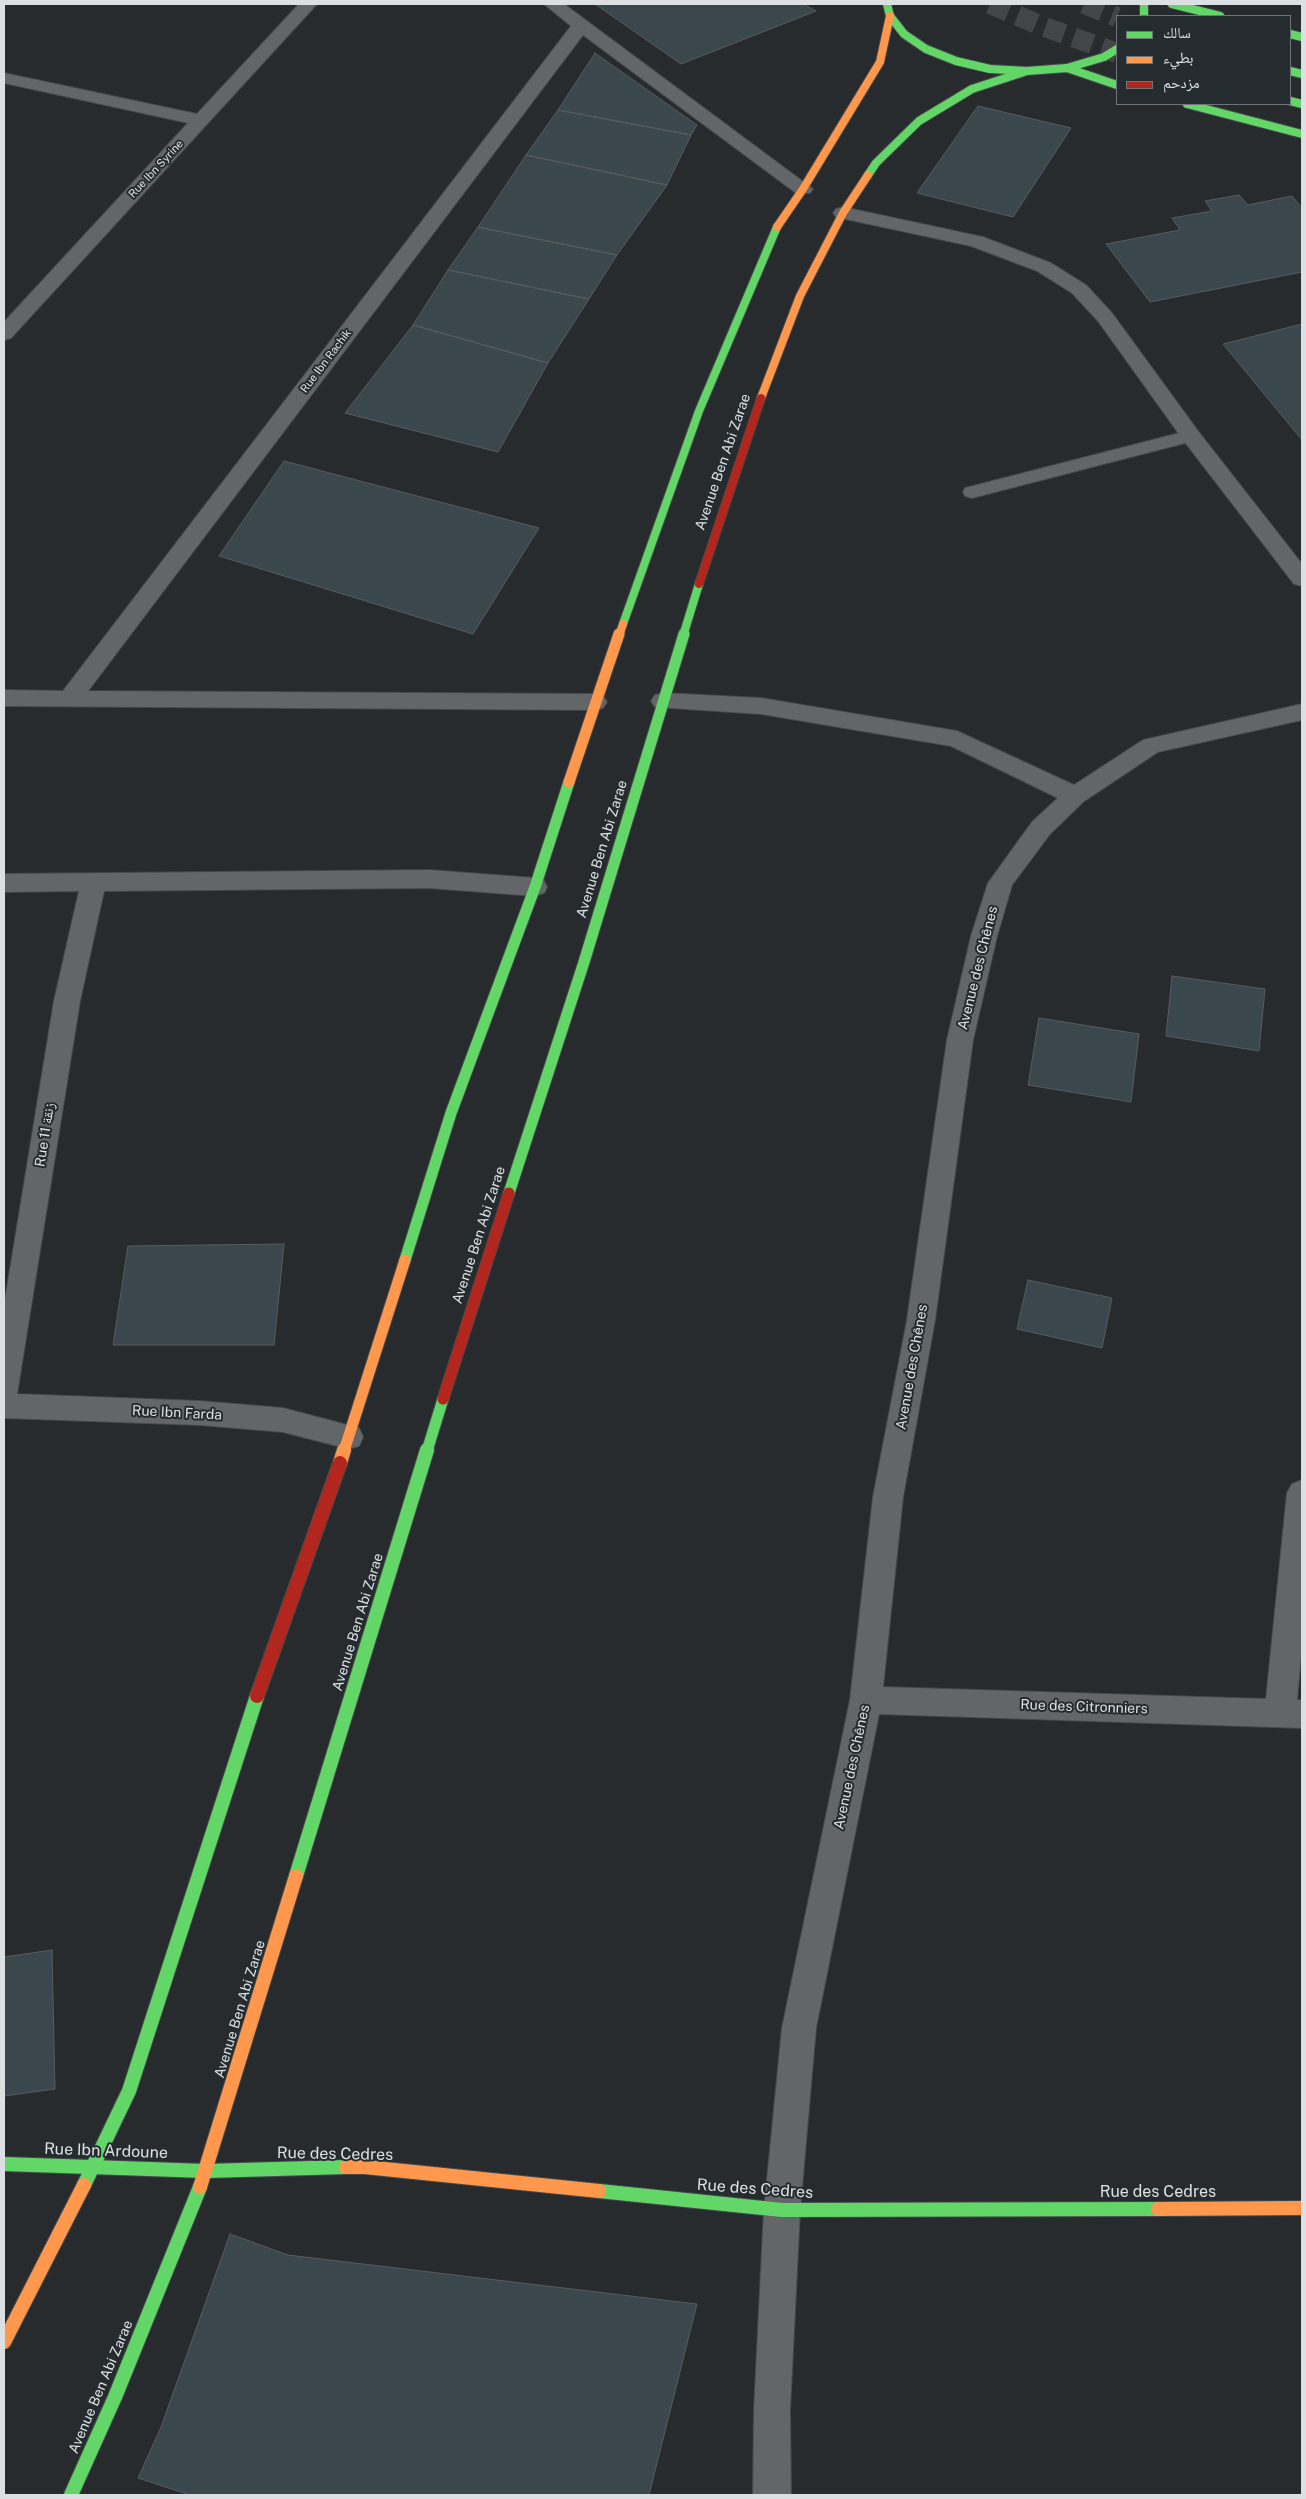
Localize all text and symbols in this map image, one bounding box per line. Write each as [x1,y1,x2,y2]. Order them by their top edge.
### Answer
legend [1116,15,1291,105]
text: سالك [1163,24,1191,41]
text: بطيء [1163,49,1193,66]
text: مزدحم [1163,74,1200,91]
street label: Rue Ibn Syrine [126,137,186,201]
street label: Rue Ibn Rachik [298,327,354,395]
street label: Avenue Ben Abi Zarae [692,392,754,532]
street label: Avenue Ben Abi Zarae [573,778,631,920]
street label: Avenue des Chênes [955,904,1001,1032]
street label: Rue 11 زنقة [32,1102,58,1168]
street label: Avenue Ben Abi Zarae [449,1164,509,1306]
street label: Avenue des Chênes [893,1303,931,1431]
street label: Rue Ibn Farda [132,1402,222,1424]
street label: Avenue Ben Abi Zarae [329,1551,387,1693]
street label: Rue des Citronniers [1020,1696,1148,1718]
street label: Avenue des Chênes [831,1703,873,1831]
street label: Avenue Ben Abi Zarae [211,1938,269,2080]
street label: Rue Ibn Ardoune [44,2139,168,2163]
street label: Rue des Cedres [277,2143,393,2165]
street label: Rue des Cedres [696,2175,814,2203]
street label: Rue des Cedres [1100,2182,1216,2202]
street label: Avenue Ben Abi Zarae [65,2318,137,2456]

